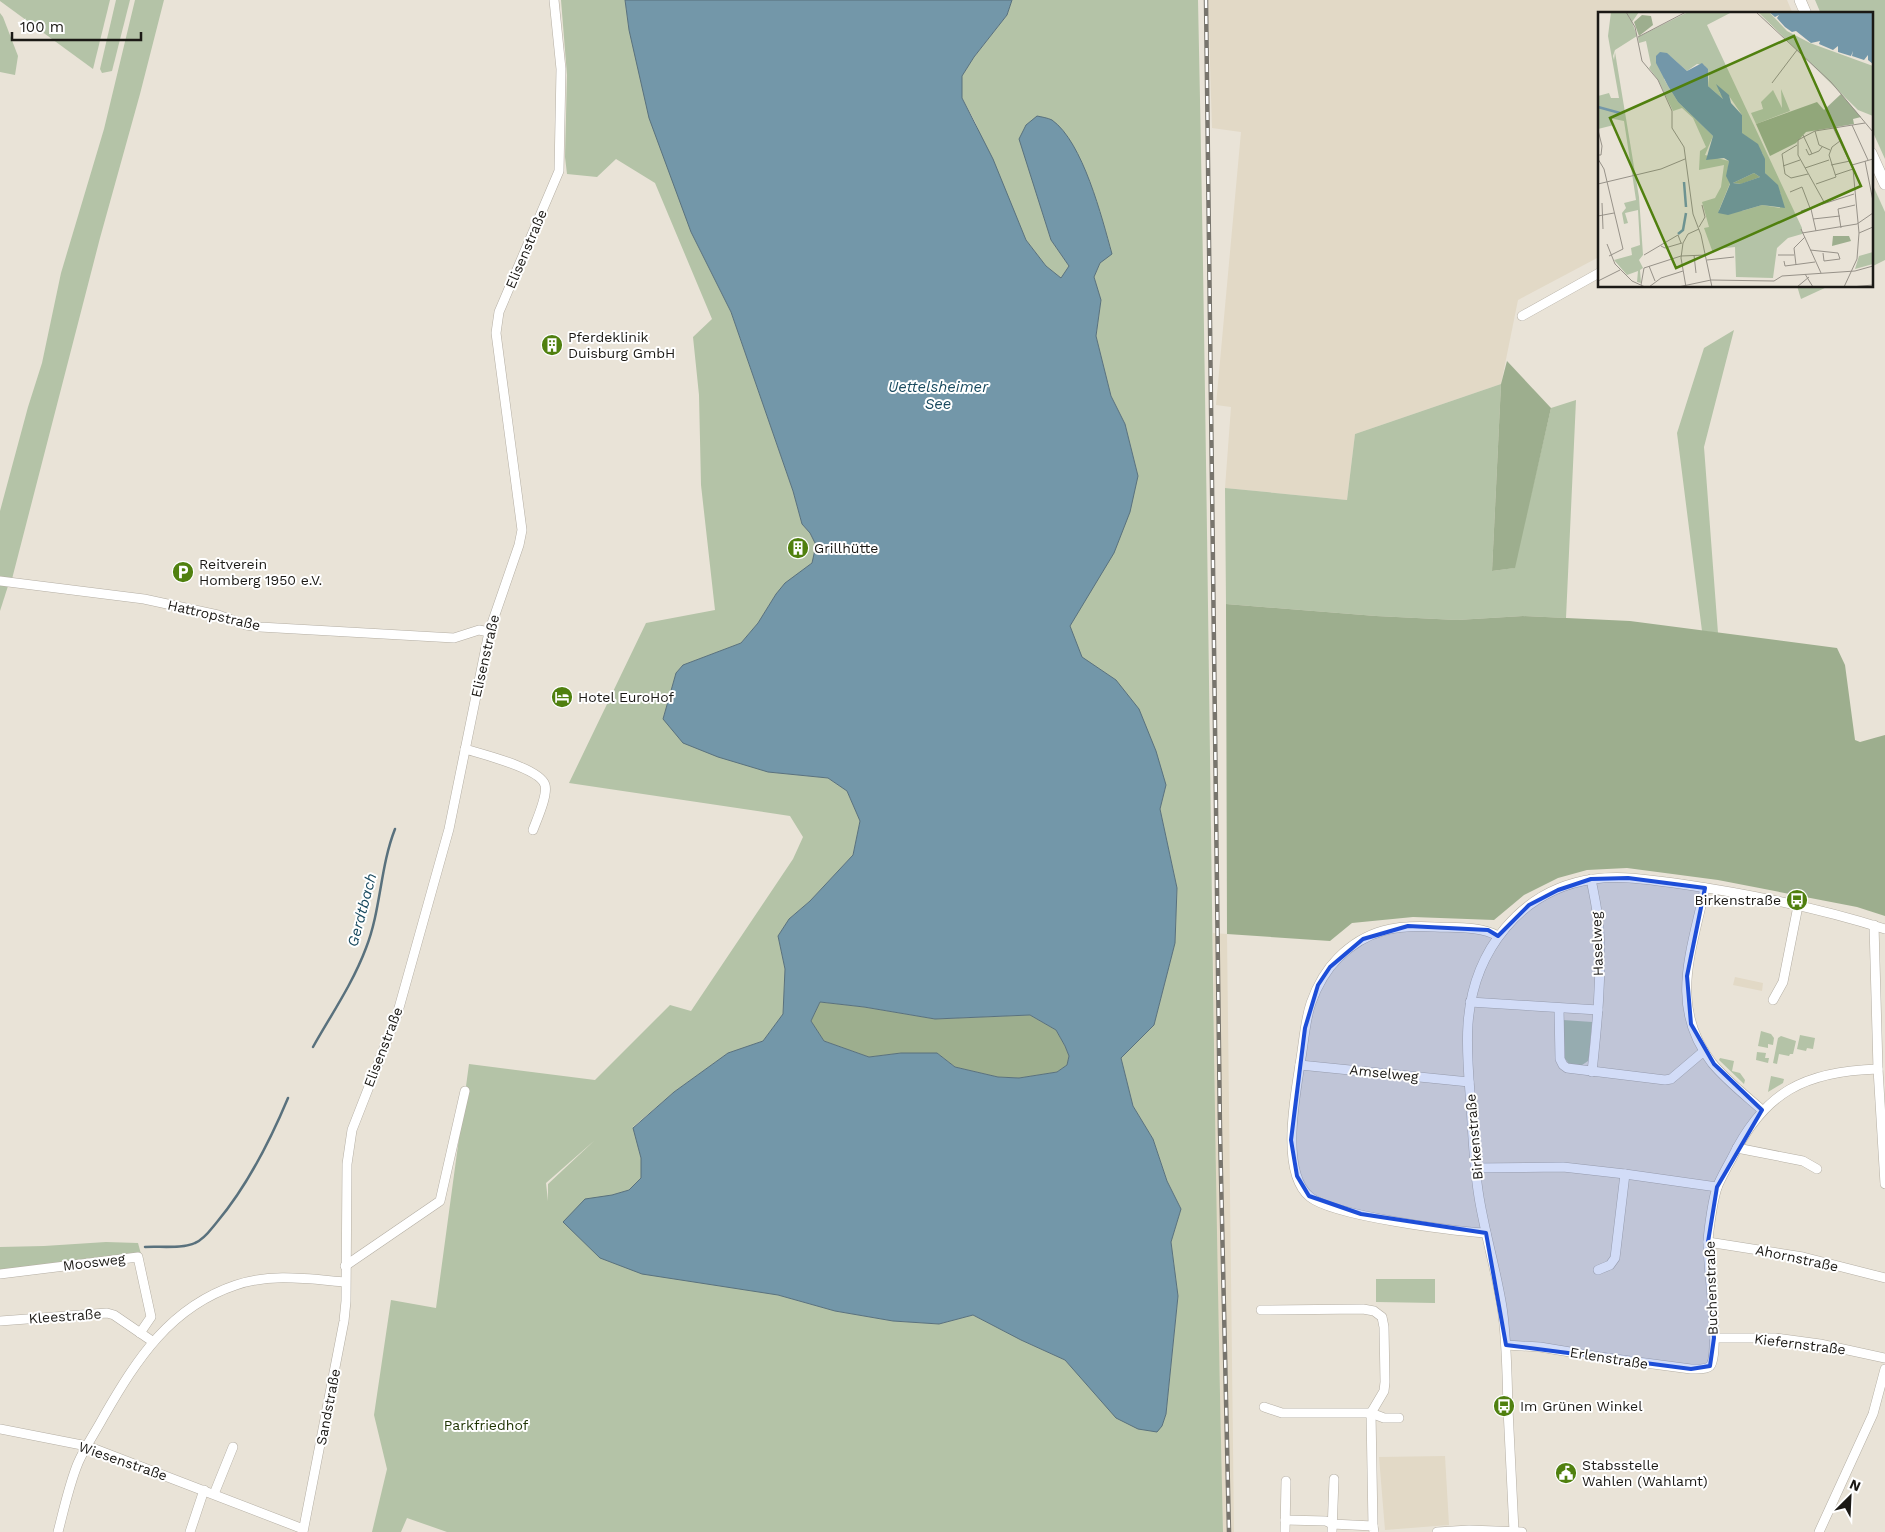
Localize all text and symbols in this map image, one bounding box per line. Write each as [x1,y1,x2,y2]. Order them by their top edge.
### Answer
scale bar [12,10,141,42]
inset map [1598,12,1872,288]
text: 100 m [20,18,64,36]
street label: Elisenstraße [502,207,550,291]
place label: Pferdeklinik Duisburg GmbH [568,329,675,361]
building icon: Pferdeklinik Duisburg GmbH [540,333,564,357]
water label: Uettelsheimer See [888,378,989,413]
building icon: Grillhütte [786,536,810,560]
place label: Grillhütte [814,540,878,556]
place label: Reitverein Homberg 1950 e.V. [199,556,322,588]
parking icon: Reitverein Homberg 1950 e.V. [171,560,195,584]
street label: Hattropstraße [166,597,262,633]
street label: Elisenstraße [468,613,502,699]
hotel icon: Hotel EuroHof [550,685,574,709]
place label: Hotel EuroHof [578,689,675,705]
water label: Gerdtbach [344,871,380,949]
bus stop icon: Birkenstraße [1785,888,1809,912]
place label: Birkenstraße [1695,892,1781,908]
street label: Haselweg [1588,911,1606,977]
street label: Elisenstraße [360,1005,406,1089]
street label: Amselweg [1349,1061,1420,1085]
street label: Birkenstraße [1462,1093,1486,1181]
street label: Buchenstraße [1701,1241,1721,1335]
street label: Ahornstraße [1754,1241,1840,1275]
street label: Moosweg [62,1250,127,1274]
street label: Kleestraße [28,1305,102,1327]
street label: Kiefernstraße [1753,1330,1847,1358]
street label: Erlenstraße [1569,1344,1649,1372]
street label: Sandstraße [313,1367,343,1447]
bus stop icon: Im Grünen Winkel [1492,1394,1516,1418]
place label: Im Grünen Winkel [1520,1398,1643,1414]
park label: Parkfriedhof [444,1417,529,1433]
street label: Wiesenstraße [77,1438,169,1484]
place label: Stabsstelle Wahlen (Wahlamt) [1582,1457,1708,1489]
public building icon: Stabsstelle Wahlen (Wahlamt) [1554,1461,1578,1485]
north arrow [1825,1472,1875,1522]
text: N [1847,1476,1863,1495]

